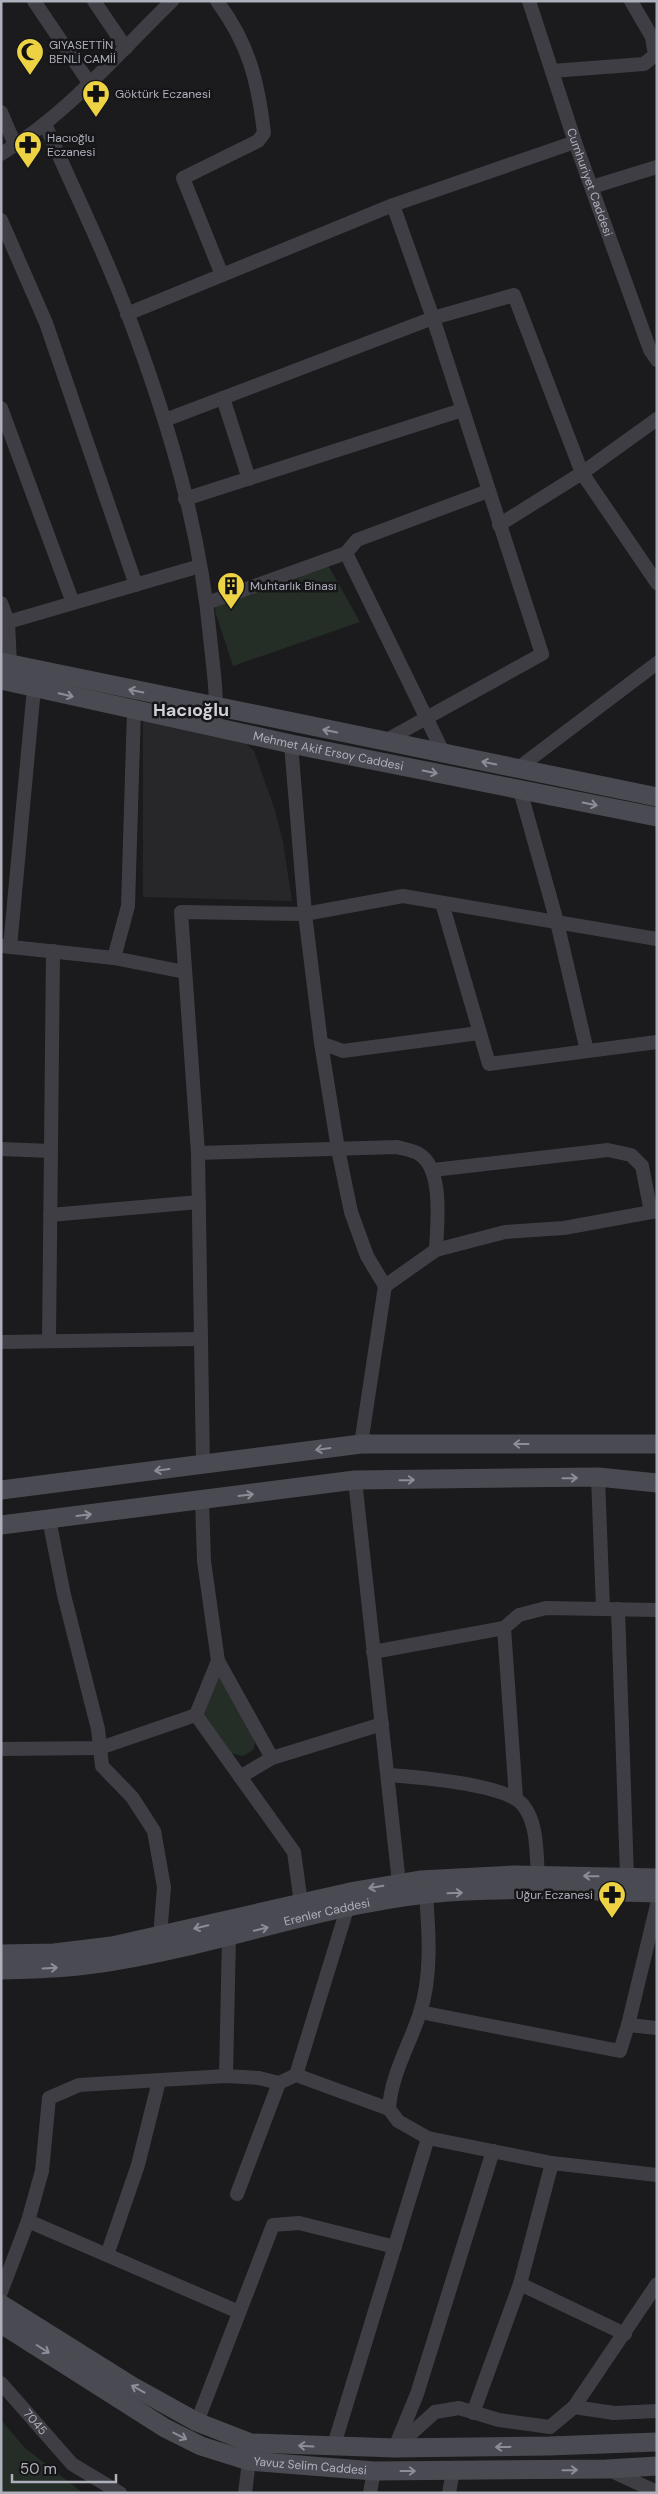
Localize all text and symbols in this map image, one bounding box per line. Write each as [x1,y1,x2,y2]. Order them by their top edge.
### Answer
mosque icon: GIYASETTİN BENLİ CAMİİ [15,37,45,76]
place label: GIYASETTİN BENLİ CAMİİ [49,37,116,67]
pharmacy icon: Göktürk Eczanesi [81,79,111,118]
place label: Göktürk Eczanesi [115,86,211,102]
street label: Cumhuriyet Caddesi [563,126,616,239]
pharmacy icon: Hacıoğlu Eczanesi [13,130,43,169]
place label: Hacıoğlu Eczanesi [47,130,95,160]
building icon: Muhtarlık Binası [216,571,246,610]
place label: Muhtarlık Binası [250,578,336,594]
one-way arrow [129,685,145,695]
one-way arrow [57,691,73,700]
district label: Hacıoğlu [153,698,229,722]
one-way arrow [322,726,338,735]
street label: Mehmet Akif Ersoy Caddesi [252,728,405,774]
one-way arrow [481,758,497,767]
one-way arrow [422,767,438,777]
one-way arrow [581,799,597,809]
one-way arrow [513,1439,529,1449]
one-way arrow [316,1444,332,1454]
one-way arrow [155,1466,171,1476]
one-way arrow [561,1473,577,1483]
one-way arrow [398,1475,415,1485]
one-way arrow [237,1490,253,1500]
one-way arrow [76,1510,92,1520]
one-way arrow [583,1871,599,1881]
pharmacy icon: Uğur Eczanesi [597,1880,627,1919]
one-way arrow [369,1883,385,1893]
place label: Uğur Eczanesi [516,1887,593,1903]
one-way arrow [446,1888,463,1898]
street label: Erenler Caddesi [282,1895,371,1930]
one-way arrow [193,1923,209,1932]
one-way arrow [252,1923,268,1933]
one-way arrow [42,1963,58,1973]
one-way arrow [35,2345,49,2355]
one-way arrow [131,2384,146,2394]
street label: 7045 [20,2406,51,2438]
one-way arrow [172,2432,187,2441]
one-way arrow [298,2441,314,2450]
one-way arrow [495,2442,512,2452]
scale bar [12,2452,116,2484]
street label: Yavuz Selim Caddesi [253,2453,367,2478]
text: 50 m [20,2459,57,2479]
one-way arrow [562,2465,578,2475]
one-way arrow [400,2466,416,2476]

